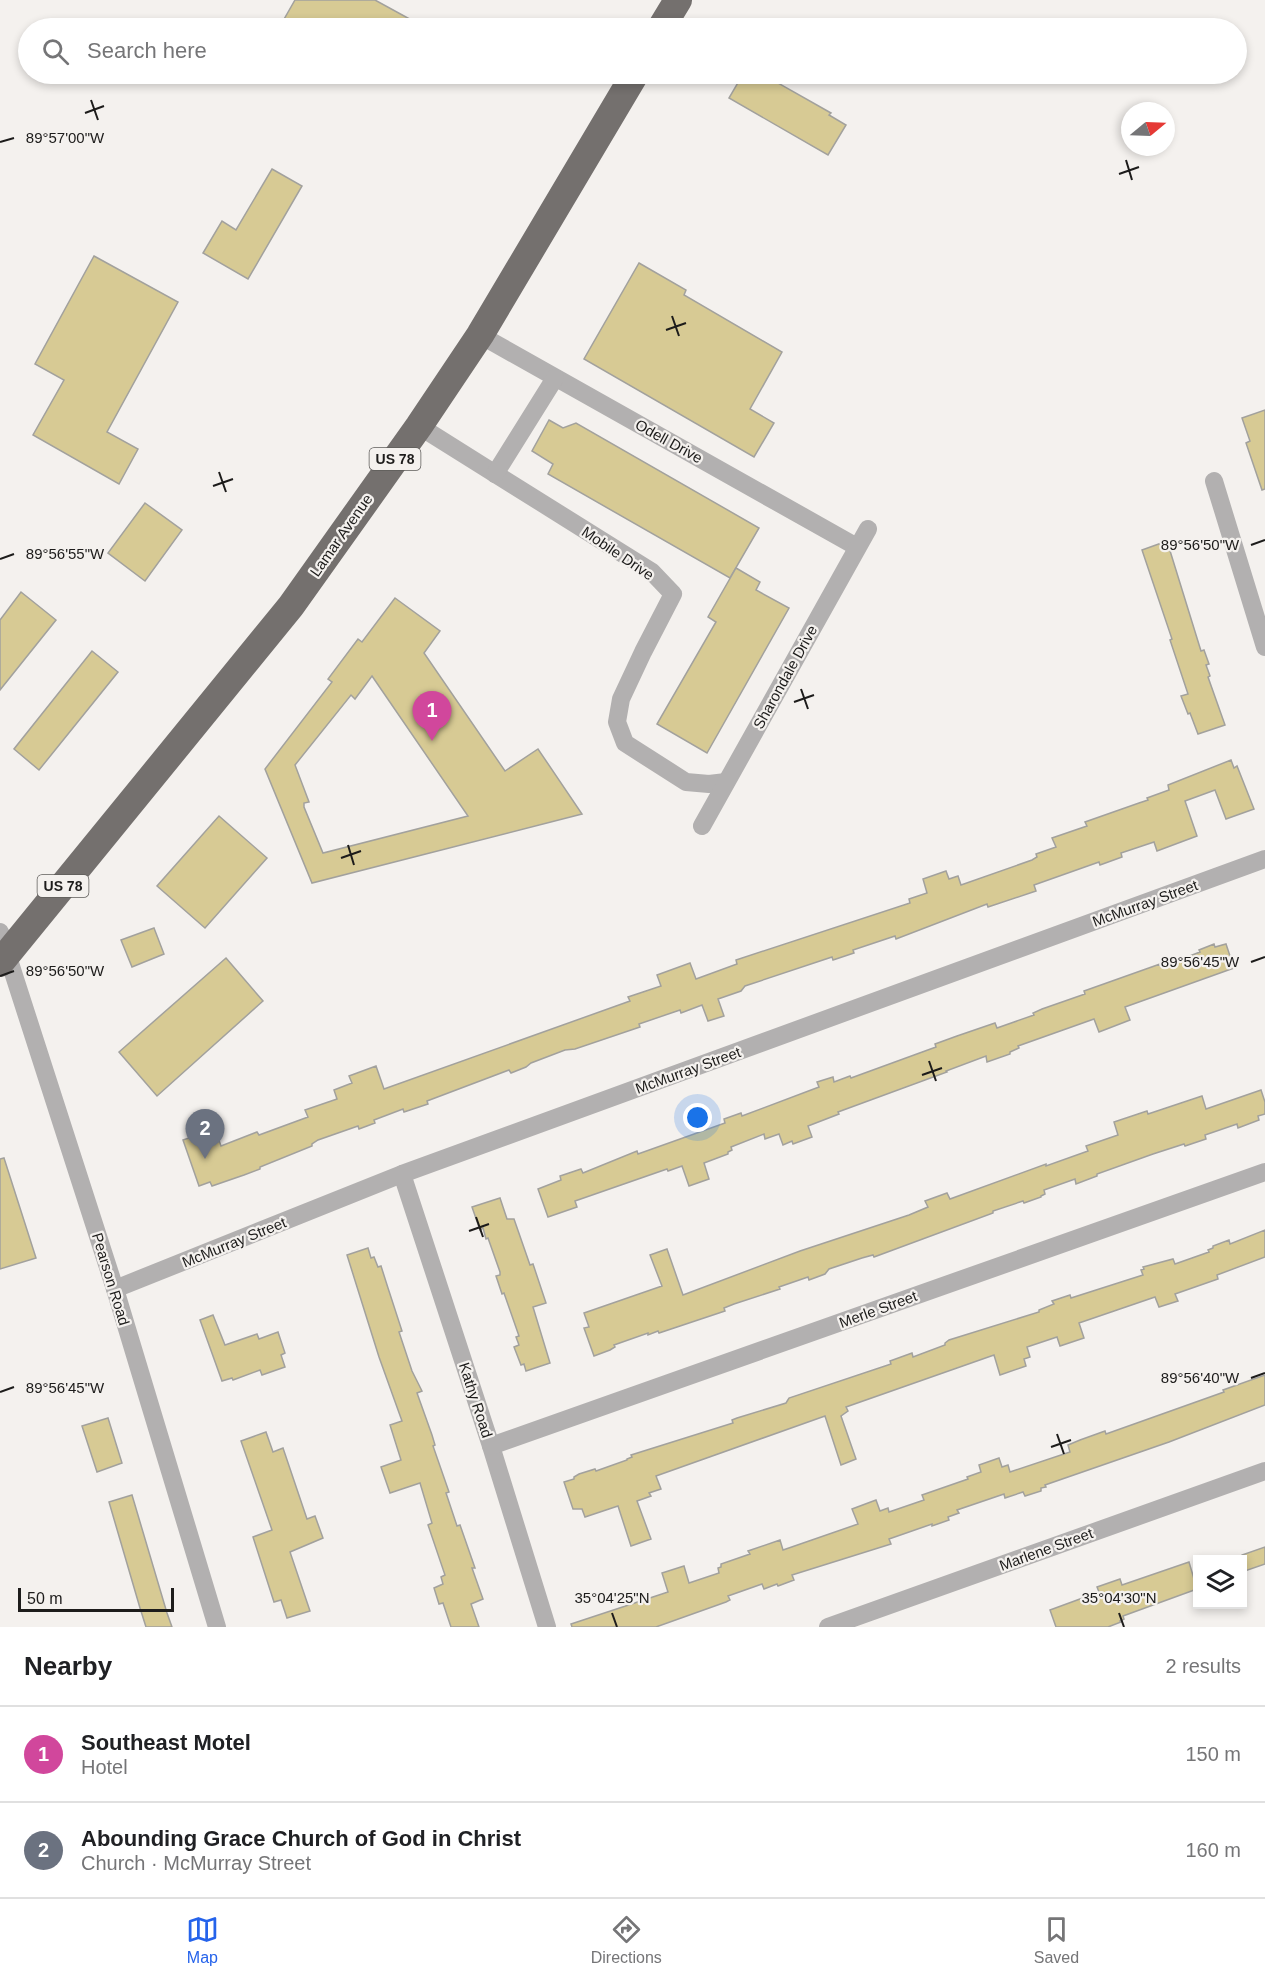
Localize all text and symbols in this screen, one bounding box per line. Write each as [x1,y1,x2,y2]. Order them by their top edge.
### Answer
search box [18,18,1247,84]
icon: search [39,35,72,68]
text: Search here [87,38,207,63]
north arrow [1121,102,1175,156]
text: 89°57'00"W [26,129,105,146]
street label: Odell Drive [632,416,706,466]
road number: US 78 [370,448,420,470]
street label: Lamar Avenue [306,491,376,579]
street label: Mobile Drive [579,523,657,583]
text: 89°56'50"W [1161,536,1240,553]
text: 89°56'55"W [26,545,105,562]
street label: Sharondale Drive [749,622,821,732]
pin: 1 [412,692,452,741]
road number: US 78 [38,875,88,897]
street label: McMurray Street [1090,876,1201,930]
text: 89°56'45"W [1161,953,1240,970]
text: 89°56'50"W [26,962,105,979]
street label: McMurray Street [633,1043,744,1097]
your location [683,1103,712,1132]
pin: 2 [186,1110,224,1159]
street label: McMurray Street [179,1213,289,1271]
street label: Pearson Road [89,1231,133,1327]
street label: Merle Street [837,1287,920,1331]
street label: Kathy Road [456,1360,496,1440]
text: 89°56'40"W [1161,1369,1240,1386]
text: 89°56'45"W [26,1379,105,1396]
street label: Marlene Street [997,1524,1096,1574]
map controls [1193,1555,1247,1609]
button: layers [1193,1555,1247,1609]
scale bar [18,1585,174,1612]
text: 35°04'25"N [574,1589,650,1606]
text: 35°04'30"N [1081,1589,1157,1606]
text: 50 m [27,1590,63,1607]
text: Nearby [24,1651,112,1681]
text: 2 results [1165,1655,1241,1677]
text: Southeast Motel [81,1730,251,1755]
text: 1 [38,1743,49,1765]
text: 150 m [1185,1743,1241,1765]
text: Hotel [81,1756,128,1778]
text: Abounding Grace Church of God in Christ [81,1826,521,1851]
text: 2 [38,1839,49,1861]
text: 160 m [1185,1839,1241,1861]
text: Church · McMurray Street [81,1852,311,1874]
tab: Map [186,1913,219,1967]
tab: Directions [591,1913,662,1967]
tab: Saved [1034,1913,1079,1967]

